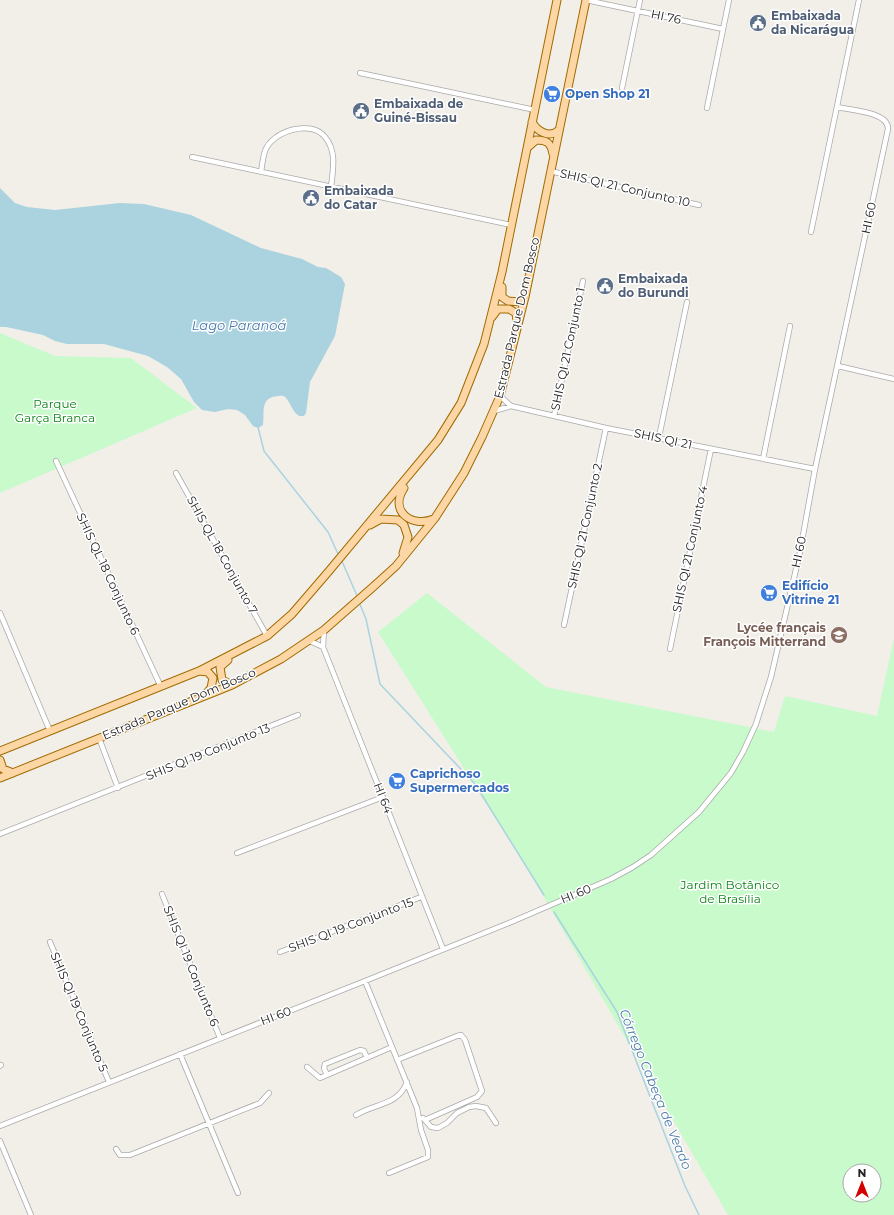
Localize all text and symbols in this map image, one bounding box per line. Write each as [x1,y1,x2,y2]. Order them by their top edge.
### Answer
street label: HI 76 [650,6,683,27]
place label: Embaixada da Nicarágua [771,8,854,37]
public building icon: Embaixada da Nicarágua [748,13,768,33]
supermarket icon: Open Shop 21 [542,84,562,104]
place label: Open Shop 21 [565,86,650,101]
place label: Embaixada de Guiné-Bissau [374,96,464,125]
public building icon: Embaixada de Guiné-Bissau [351,101,371,121]
street label: SHIS QI 21 Conjunto 10 [558,165,692,210]
place label: Embaixada do Catar [324,183,394,212]
public building icon: Embaixada do Catar [301,188,321,208]
street label: HI 60 [858,201,879,235]
street label: Estrada Parque Dom Bosco [491,236,542,400]
place label: Embaixada do Burundi [618,271,689,300]
public building icon: Embaixada do Burundi [595,276,615,296]
street label: SHIS QI 21 Conjunto 1 [547,286,588,412]
water label: Lago Paranoá [192,317,286,333]
park label: Parque Garça Branca [15,396,95,425]
street label: SHIS QI 21 [633,425,694,452]
street label: SHIS QI 21 Conjunto 2 [564,462,605,590]
street label: SHIS QI 21 Conjunto 4 [669,484,710,614]
street label: SHIS QL 18 Conjunto 7 [184,493,261,616]
street label: SHIS QL 18 Conjunto 6 [74,511,143,637]
street label: HI 60 [788,535,809,569]
place label: Edifício Vitrine 21 [781,578,840,607]
supermarket icon: Edifício Vitrine 21 [759,583,779,603]
place label: Lycée français François Mitterrand [703,620,827,649]
school or university icon: Lycée français François Mitterrand [829,625,849,645]
street label: Estrada Parque Dom Bosco [100,664,258,743]
street label: SHIS QI 19 Conjunto 13 [144,720,272,783]
place label: Caprichoso Supermercados [410,766,510,795]
supermarket icon: Caprichoso Supermercados [387,771,407,791]
street label: HI 64 [371,780,396,815]
park label: Jardim Botânico de Brasília [680,877,779,906]
street label: HI 60 [558,881,593,906]
street label: SHIS QI 19 Conjunto 15 [286,894,416,955]
street label: SHIS QI 19 Conjunto 6 [160,903,223,1028]
street label: SHIS QI 19 Conjunto 5 [47,950,112,1074]
street label: HI 60 [258,1003,293,1028]
water label: Córrego Cabeça de Veado [616,1006,696,1172]
north arrow [842,1163,882,1203]
text: N [858,1166,866,1180]

